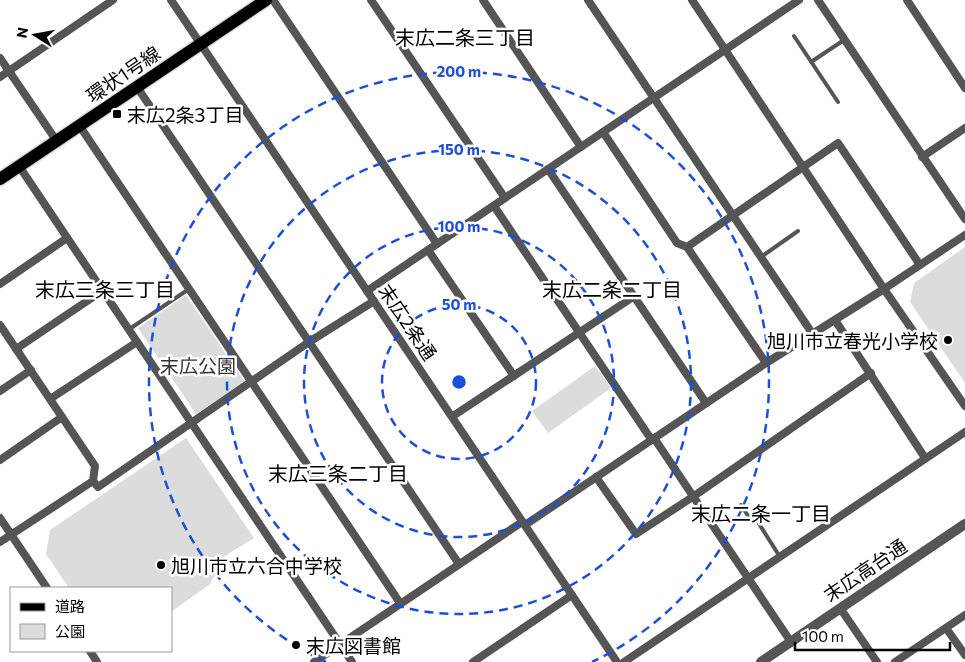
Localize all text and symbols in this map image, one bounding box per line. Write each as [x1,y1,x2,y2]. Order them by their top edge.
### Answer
north arrow [10,10,60,60]
district label: 末広二条三丁目 [395,25,535,49]
text: N [12,26,31,39]
street label: 環状1号線 [82,41,164,107]
text: 200 m [437,62,481,80]
place label: 末広2条3丁目 [127,103,243,126]
marker: 末広2条3丁目 [111,108,123,120]
text: 150 m [438,140,480,158]
text: 100 m [438,217,480,235]
district label: 末広三条三丁目 [35,277,175,301]
district label: 末広二条二丁目 [542,277,682,301]
street label: 末広2条通 [374,280,442,364]
text: 50 m [442,295,476,313]
place label: 旭川市立春光小学校 [767,329,938,352]
marker: 旭川市立春光小学校 [942,334,954,346]
park label: 末広公園 [160,354,236,377]
centre of rings [450,373,468,391]
district label: 末広三条二丁目 [268,461,408,485]
district label: 末広二条一丁目 [691,501,831,525]
street label: 末広高台通 [819,534,911,606]
place label: 旭川市立六合中学校 [171,554,342,577]
marker: 旭川市立六合中学校 [155,559,167,571]
legend [10,587,172,652]
text: 道路 [55,597,85,615]
scale bar [795,620,950,652]
text: 公園 [55,622,85,640]
text: 100 m [802,627,844,645]
place label: 末広図書館 [306,634,401,657]
marker: 末広図書館 [290,639,302,651]

